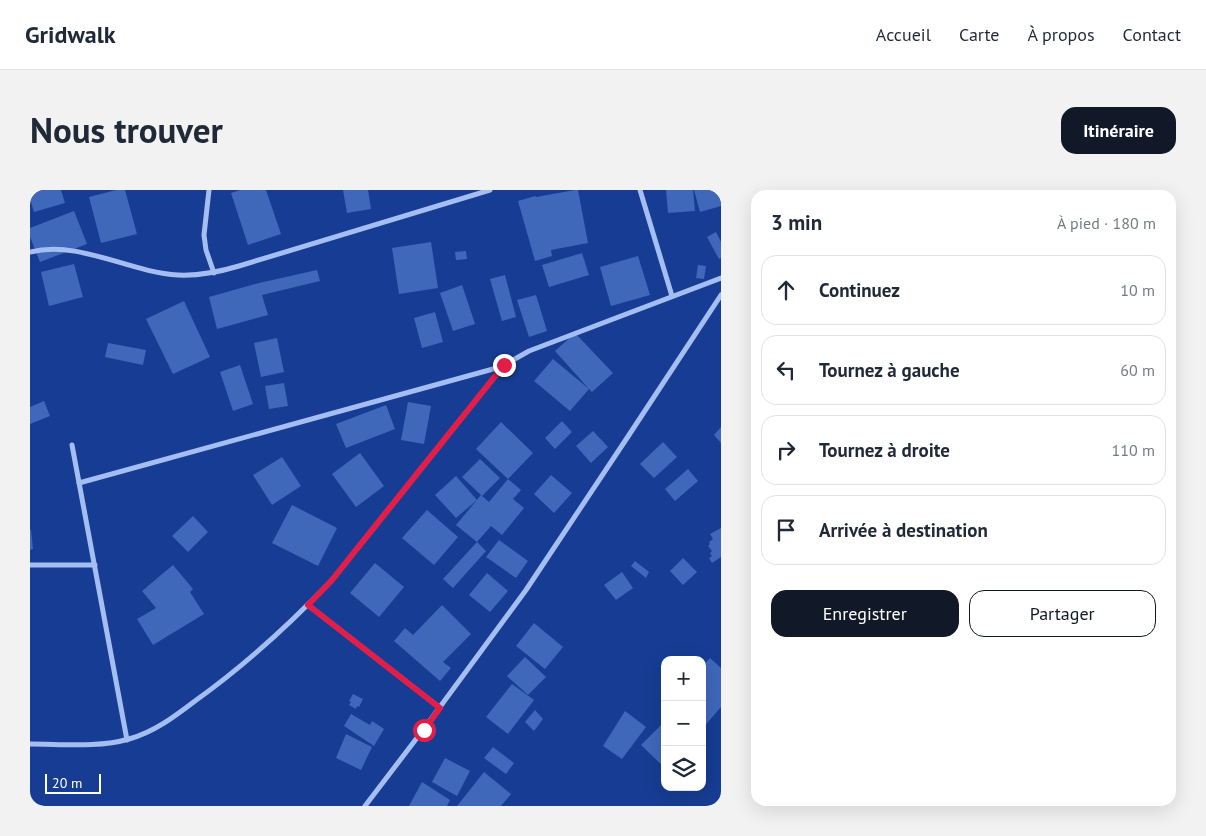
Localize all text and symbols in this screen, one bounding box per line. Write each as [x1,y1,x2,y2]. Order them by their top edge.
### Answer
text: Gridwalk [25,19,115,50]
text: Accueil [876,23,931,46]
text: Carte [959,23,1000,46]
text: À propos [1028,23,1095,46]
text: Contact [1123,23,1181,46]
text: Nous trouver [30,107,223,153]
button: Itinéraire [1061,107,1176,154]
text: 3 min [771,209,822,236]
text: À pied · 180 m [1057,213,1156,233]
icon: ahead [772,276,800,304]
text: Continuez [819,278,900,302]
text: 10 m [1120,280,1155,300]
route end [493,354,516,377]
icon: left [772,356,800,384]
text: Tournez à gauche [819,358,960,382]
text: 60 m [1120,360,1155,380]
icon: right [772,436,800,464]
text: Tournez à droite [819,438,950,462]
text: 110 m [1112,440,1155,460]
icon: arrive [772,516,800,544]
text: Arrivée à destination [819,518,988,542]
button: Enregistrer [771,590,959,637]
button: Partager [969,590,1156,637]
map controls [661,656,706,791]
button: + [661,656,706,701]
button: − [661,701,706,746]
route start [413,719,436,742]
button: layers [661,746,706,791]
scale bar [45,771,101,794]
text: 20 m [52,774,82,792]

